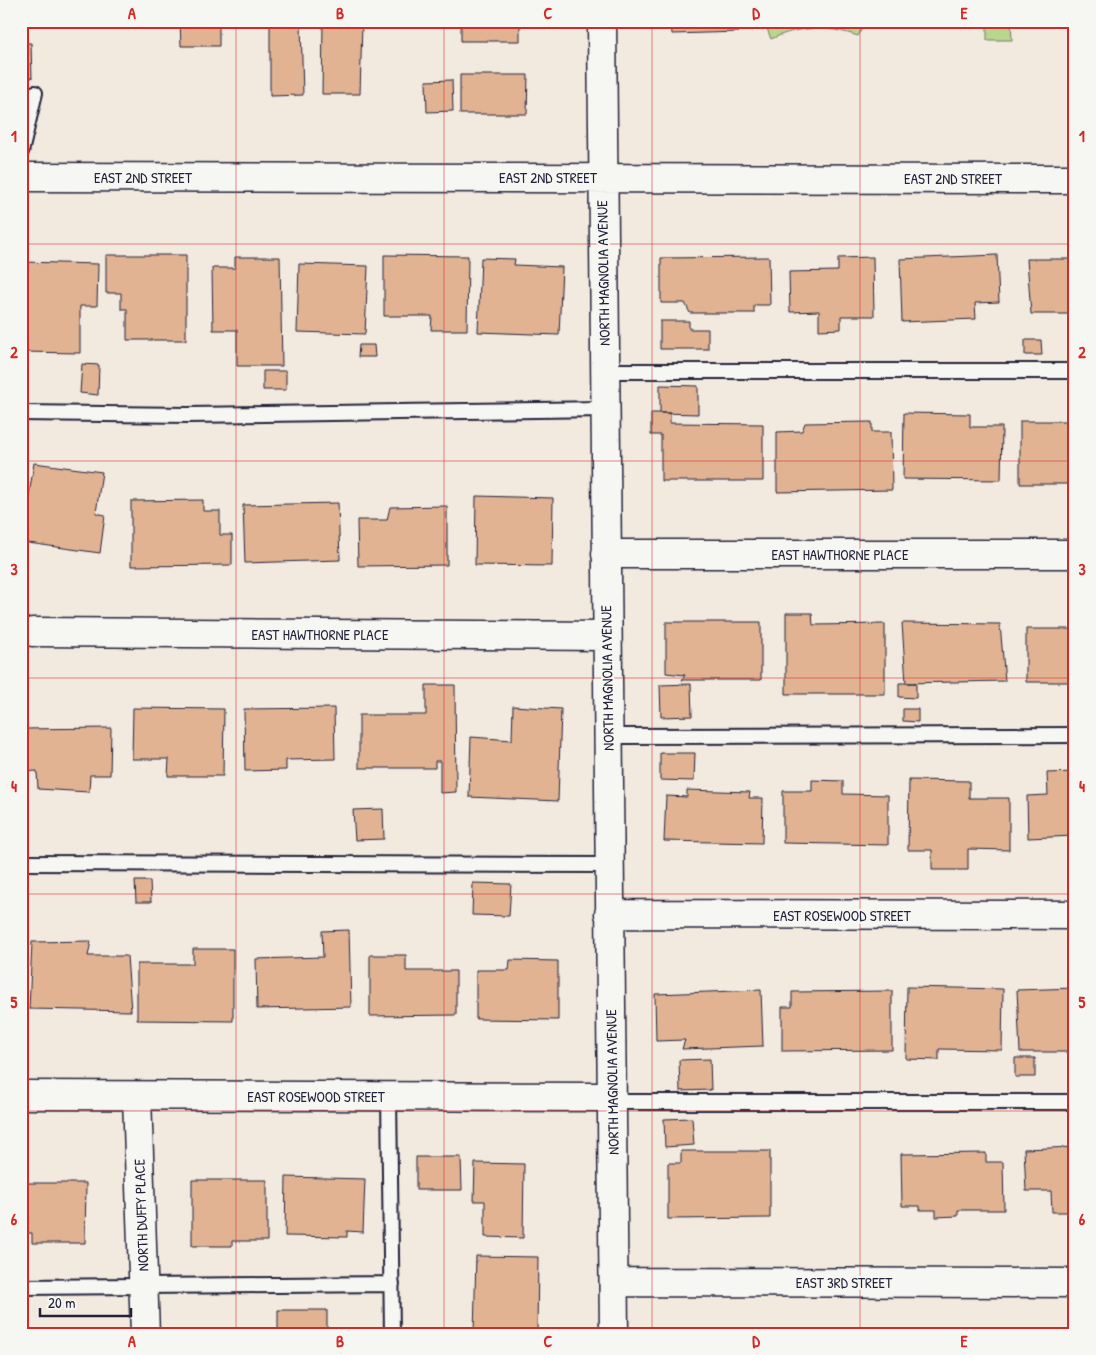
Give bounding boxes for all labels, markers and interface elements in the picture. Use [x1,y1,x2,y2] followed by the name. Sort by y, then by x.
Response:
[128,2,136,24] text: A
[336,2,344,24] text: B
[544,2,553,24] text: C
[752,2,760,24] text: D
[960,2,968,24] text: E
[11,125,17,147] text: 1
[1079,125,1085,147] text: 1
[94,167,193,188] street label: EAST 2ND STREET
[499,167,598,188] street label: EAST 2ND STREET
[904,168,1003,189] street label: EAST 2ND STREET
[591,200,615,346] street label: NORTH MAGNOLIA AVENUE
[10,341,18,363] text: 2
[1078,341,1086,363] text: 2
[771,544,909,565] street label: EAST HAWTHORNE PLACE
[10,558,18,580] text: 3
[1078,558,1086,580] text: 3
[595,605,619,751] street label: NORTH MAGNOLIA AVENUE
[251,624,389,645] street label: EAST HAWTHORNE PLACE
[11,775,17,797] text: 4
[1079,775,1085,797] text: 4
[773,905,912,926] street label: EAST ROSEWOOD STREET
[11,991,18,1013] text: 5
[1079,991,1086,1013] text: 5
[600,1009,624,1155] street label: NORTH MAGNOLIA AVENUE
[247,1086,386,1107] street label: EAST ROSEWOOD STREET
[129,1158,153,1271] street label: NORTH DUFFY PLACE
[11,1208,18,1230] text: 6
[1079,1208,1086,1230] text: 6
[796,1272,893,1293] street label: EAST 3RD STREET
[40,1285,131,1317] scale bar
[48,1292,75,1313] text: 20 m
[128,1330,136,1352] text: A
[336,1330,344,1352] text: B
[544,1330,553,1352] text: C
[752,1330,760,1352] text: D
[960,1330,968,1352] text: E

